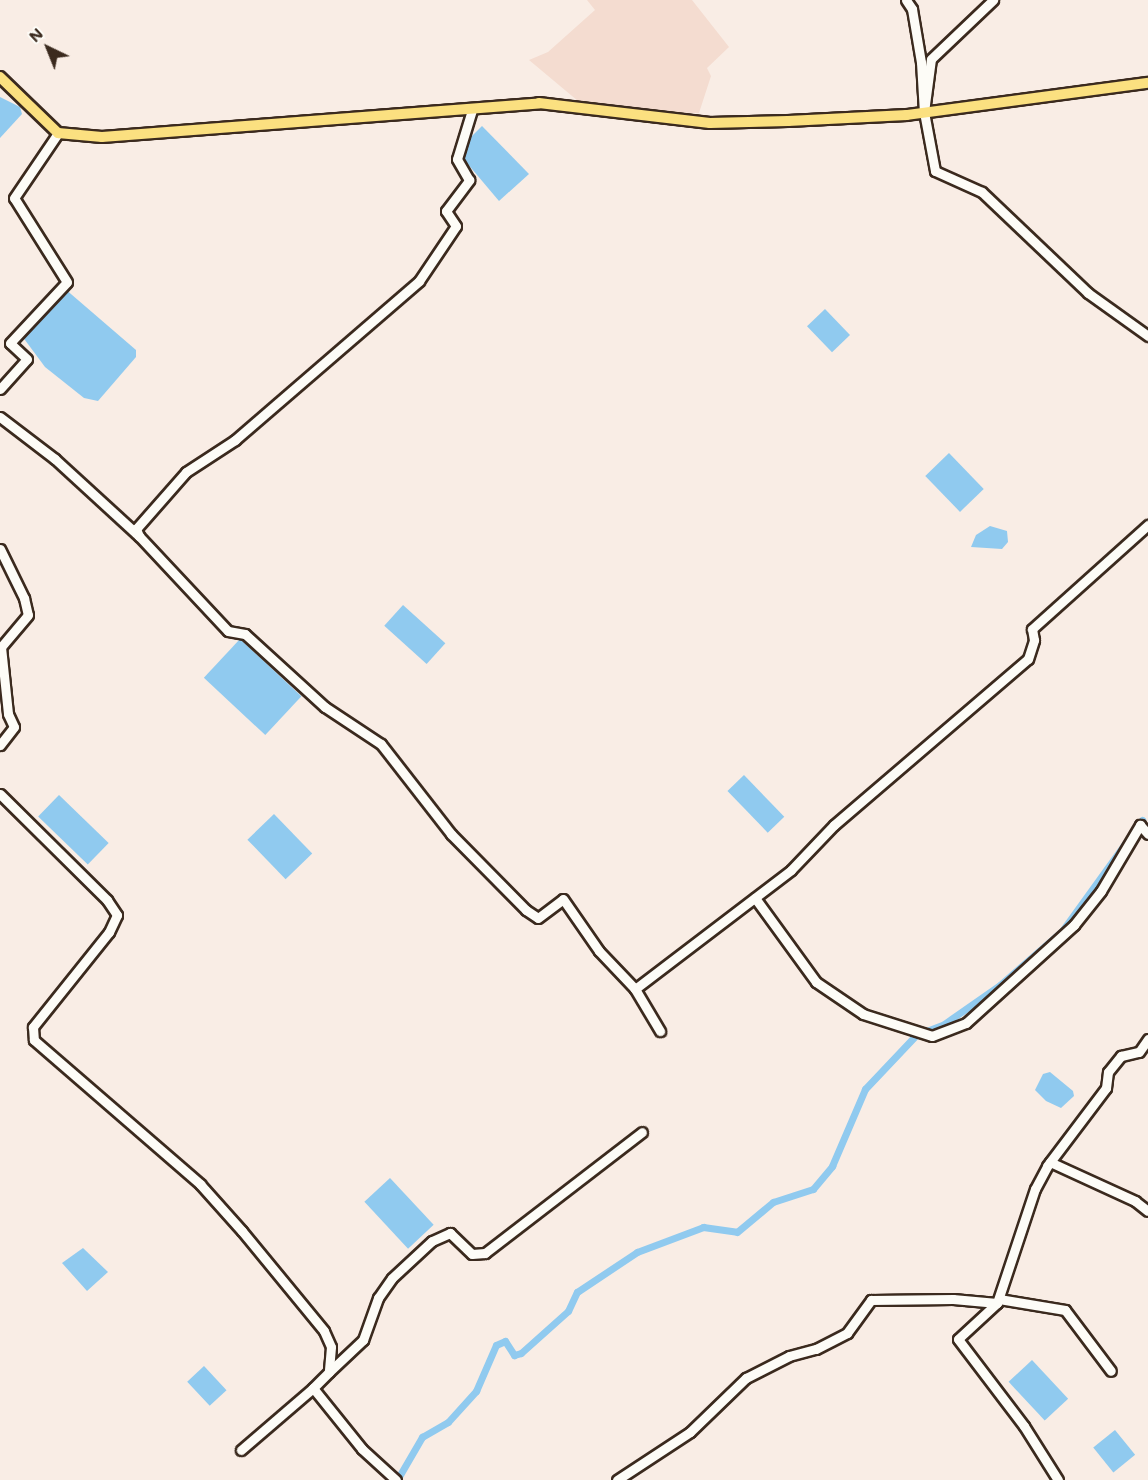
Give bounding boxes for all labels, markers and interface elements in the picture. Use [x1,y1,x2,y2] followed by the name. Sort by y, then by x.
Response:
[18,18,78,78] north arrow
[24,23,47,46] text: N

